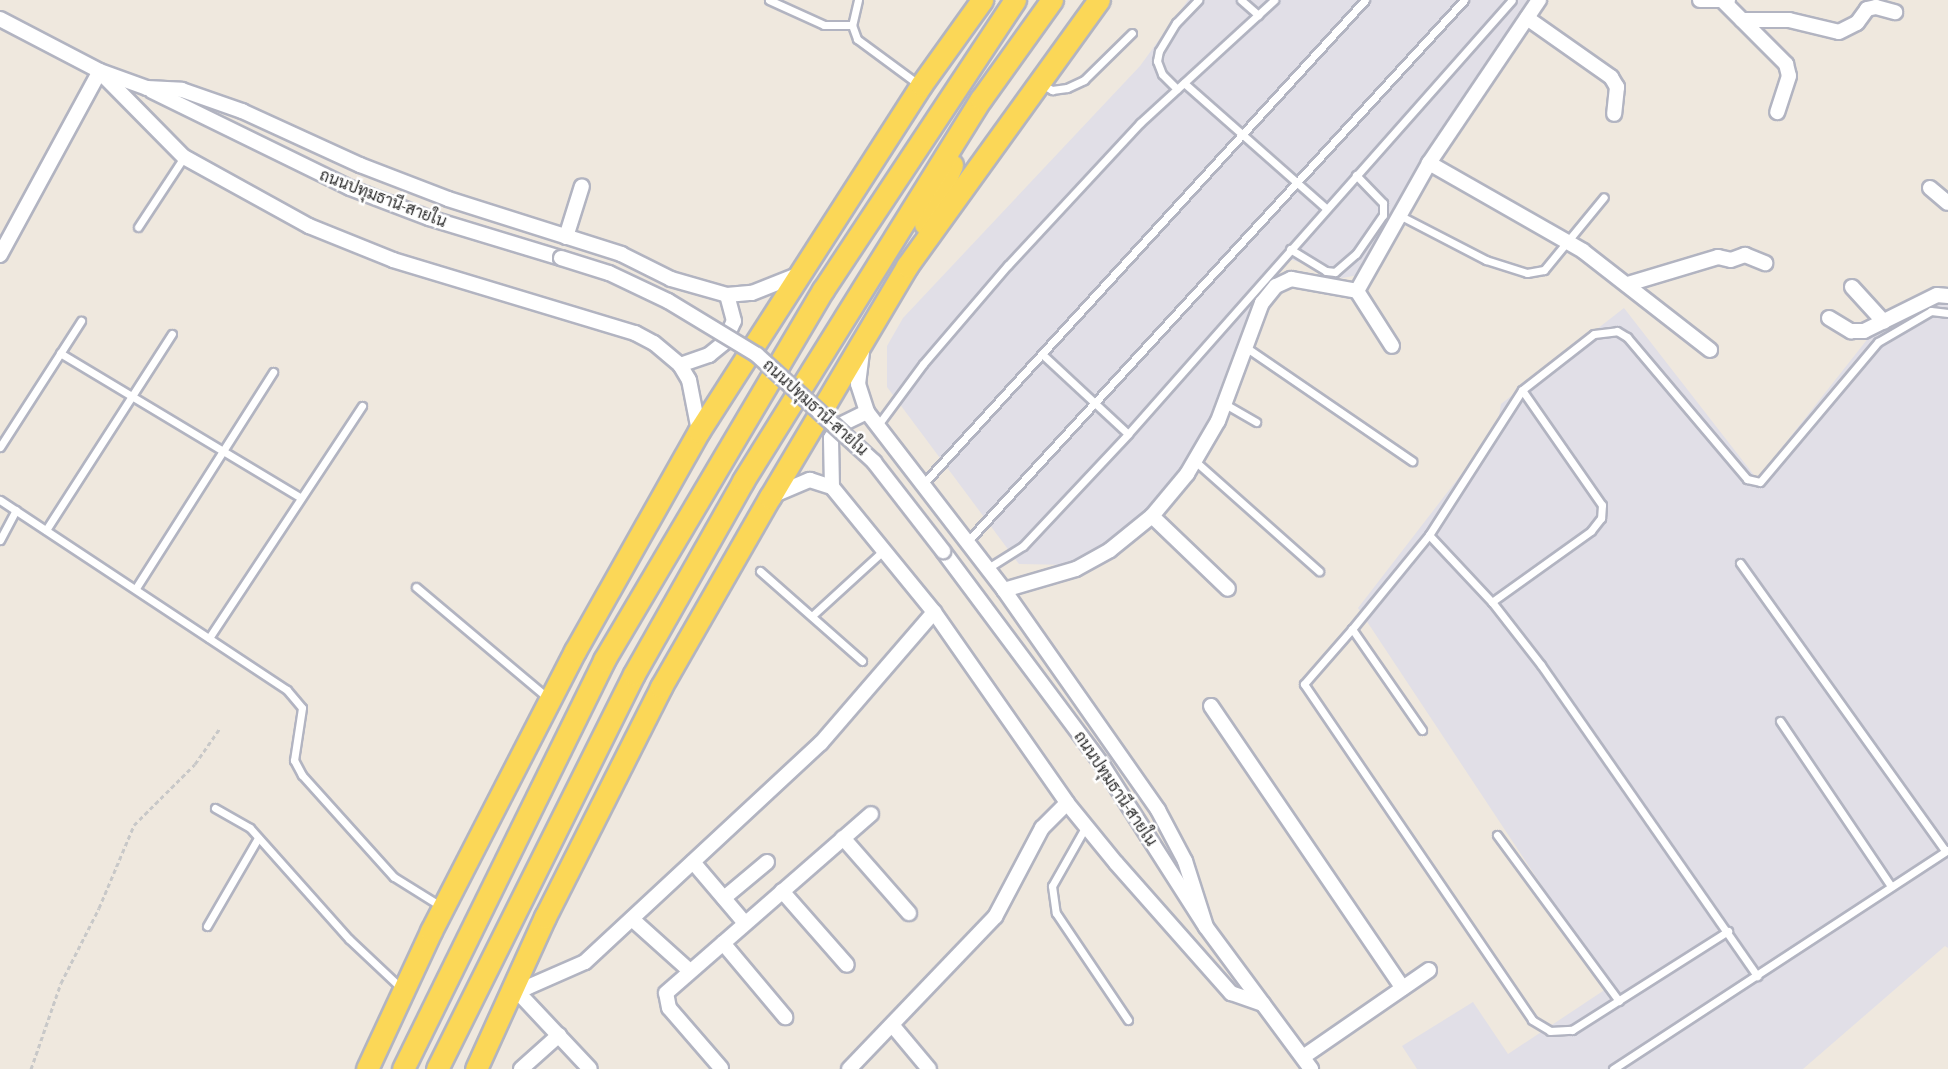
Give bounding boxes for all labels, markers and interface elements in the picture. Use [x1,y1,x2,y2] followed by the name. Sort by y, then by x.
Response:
[317,166,449,232] street label: ถนนปทุมธานี-สายใน
[759,356,871,460] street label: ถนนปทุมธานี-สายใน
[1069,728,1161,850] street label: ถนนปทุมธานี-สายใน

